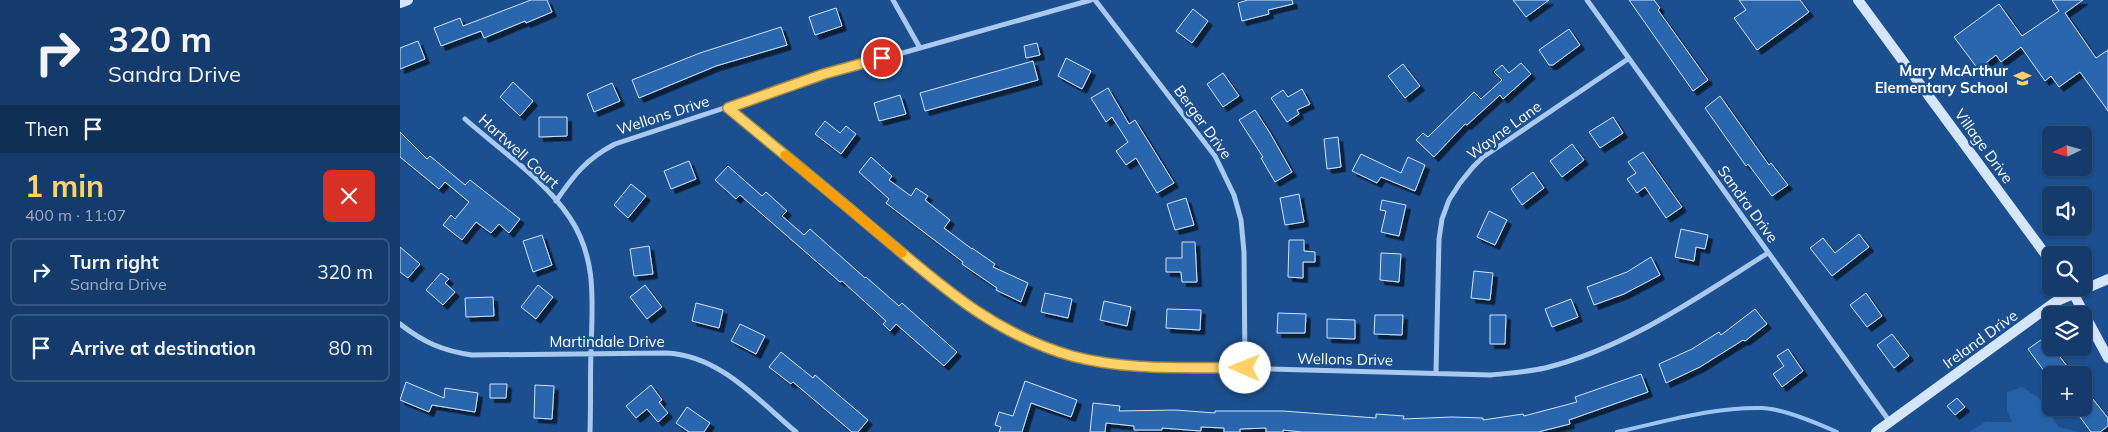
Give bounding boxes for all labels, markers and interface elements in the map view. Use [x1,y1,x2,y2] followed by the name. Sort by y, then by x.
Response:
[108,17,212,61] text: 320 m
[25,20,90,85] icon: right
[861,37,903,79] pin
[868,44,896,72] icon: arrive
[108,60,241,88] text: Sandra Drive
[1875,61,2008,97] place label: Mary McArthur Elementary School
[2012,69,2032,89] school or university icon: Mary McArthur Elementary School
[1170,81,1236,163] street label: Berger Drive
[614,91,712,139] street label: Wellons Drive
[1463,97,1545,163] street label: Wayne Lane
[1951,105,2017,187] street label: Village Drive
[475,110,563,192] street label: Hartwell Court
[79,115,107,143] icon: arrive
[25,117,69,141] text: Then
[2042,126,2092,176] north arrow
[2042,126,2092,416] map controls
[1714,162,1782,246] street label: Sandra Drive
[25,167,104,205] text: 1 min
[323,170,375,222] button: close
[2042,186,2092,236] button: sound
[25,205,126,225] text: 400 m · 11:07
[2042,246,2092,296] button: search
[70,250,159,274] text: Turn right
[27,258,55,286] icon: right
[317,260,373,284] text: 320 m
[70,274,167,294] text: Sandra Drive
[1939,305,2021,373] street label: Ireland Drive
[2042,306,2092,356] button: layers
[549,332,665,351] street label: Martindale Drive
[27,334,55,362] icon: arrive
[70,336,256,360] text: Arrive at destination
[329,336,373,360] text: 80 m
[1218,341,1270,393] position arrow
[1297,349,1393,369] street label: Wellons Drive
[2042,366,2092,416] button: +

